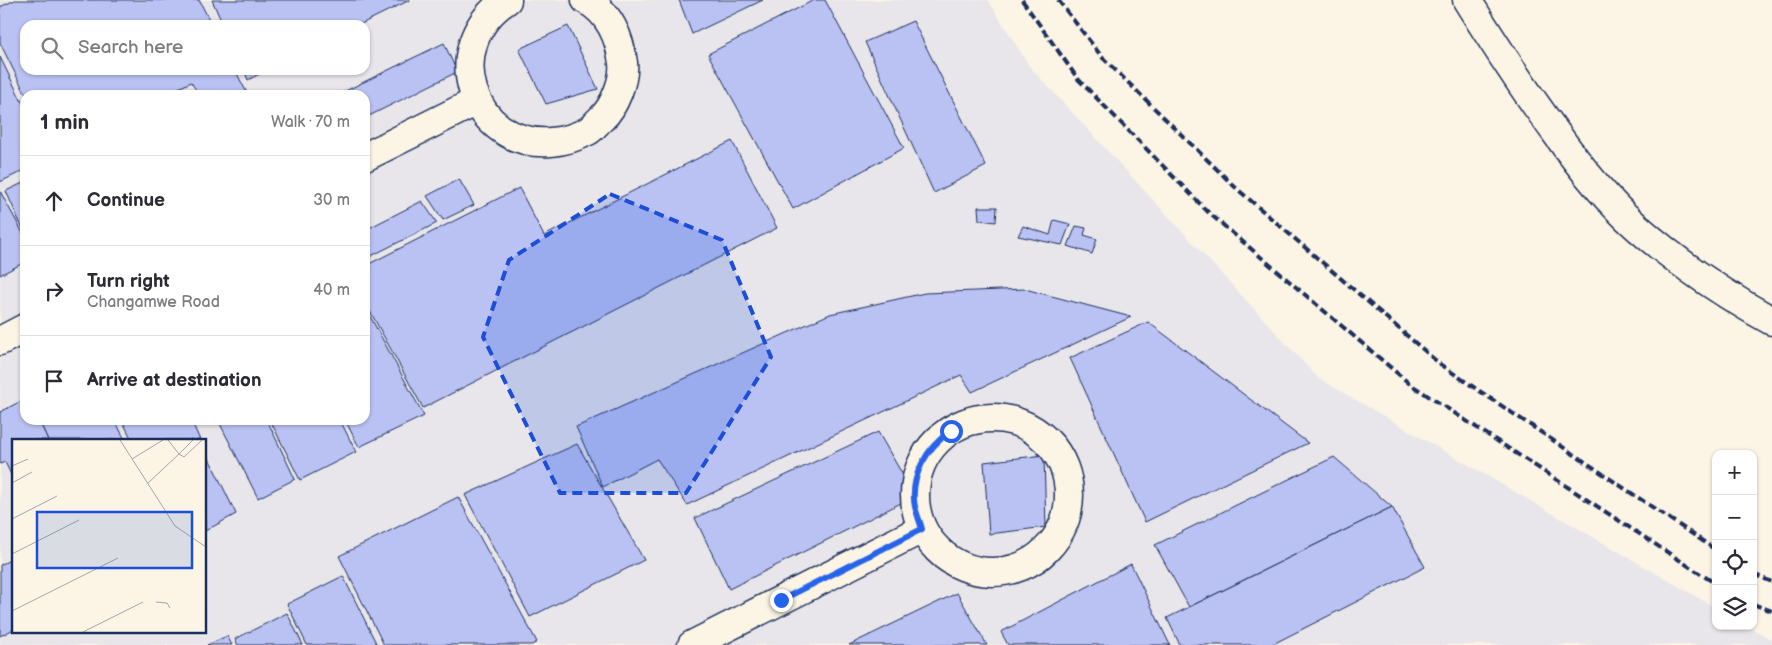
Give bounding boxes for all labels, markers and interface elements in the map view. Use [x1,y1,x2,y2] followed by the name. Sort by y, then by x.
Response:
[20,20,370,75] search box
[38,34,66,62] icon: search
[78,36,183,59] text: Search here
[40,110,89,135] text: 1 min
[271,113,350,132] text: Walk · 70 m
[40,187,68,215] icon: ahead
[87,189,165,212] text: Continue
[313,191,350,210] text: 30 m
[87,270,170,293] text: Turn right
[40,277,68,305] icon: right
[313,281,350,300] text: 40 m
[87,293,220,312] text: Changamwe Road
[40,367,68,395] icon: arrive
[87,369,262,392] text: Arrive at destination
[940,420,963,443] route start
[12,439,206,632] inset map
[1712,450,1757,630] map controls
[1712,450,1757,495] button: +
[1712,495,1757,540] button: −
[1712,540,1757,585] button: locate
[1712,585,1757,630] button: layers
[770,589,793,612] route end

